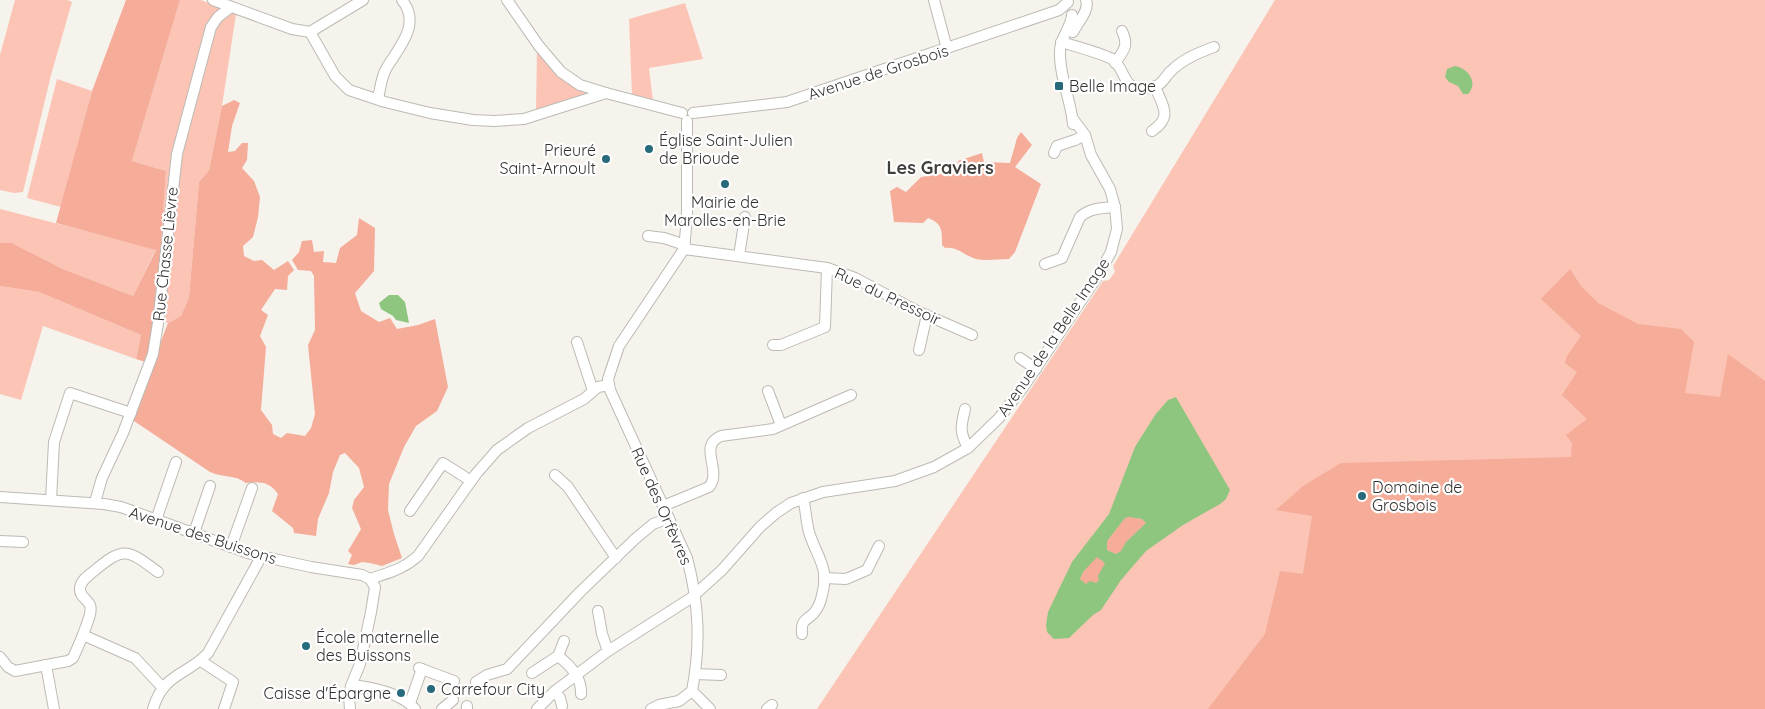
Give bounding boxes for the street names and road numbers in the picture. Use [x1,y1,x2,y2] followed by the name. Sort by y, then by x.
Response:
[805,40,951,104] street label: Avenue de Grosbois
[148,186,182,322] street label: Rue Chasse Lièvre
[992,254,1114,420] street label: Avenue de la Belle Image
[832,263,944,329] street label: Rue du Pressoir
[627,444,697,568] street label: Rue des Orfèvres
[127,502,279,568] street label: Avenue des Buissons

